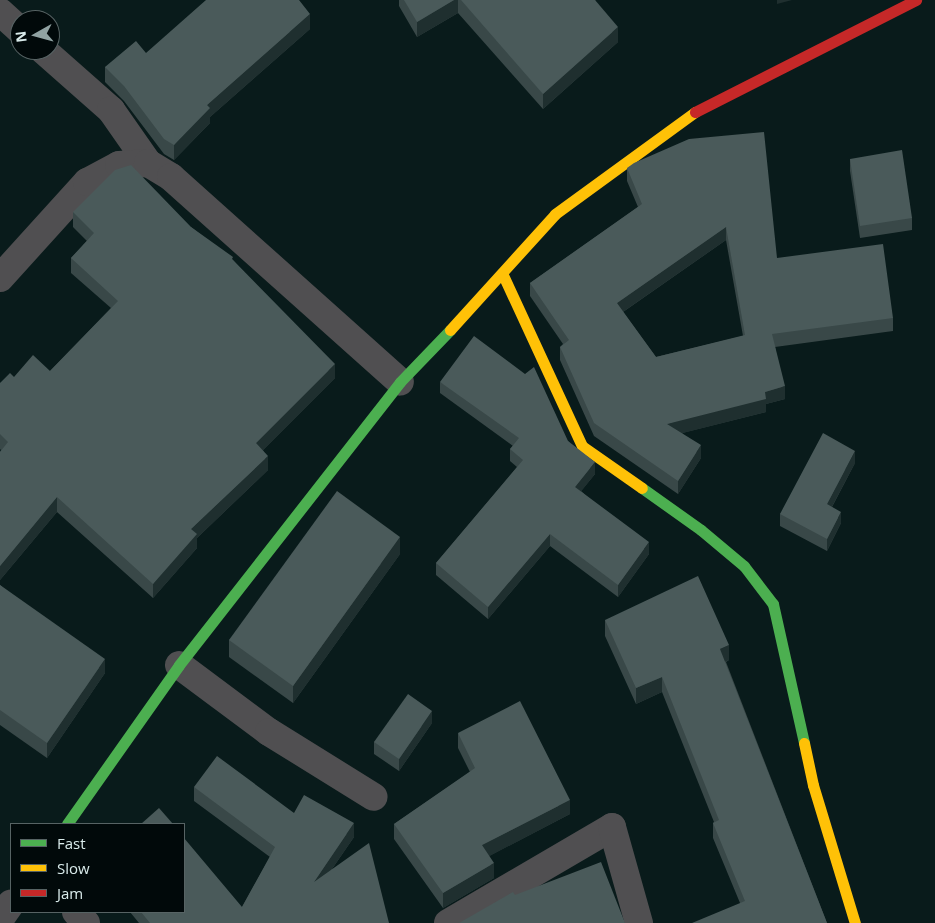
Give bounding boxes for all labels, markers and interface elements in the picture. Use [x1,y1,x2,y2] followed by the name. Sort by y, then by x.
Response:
[10,10,60,60] north arrow
[10,30,31,44] text: N
[10,823,185,913] legend
[57,833,86,853] text: Fast
[57,858,90,878] text: Slow
[57,883,83,903] text: Jam

